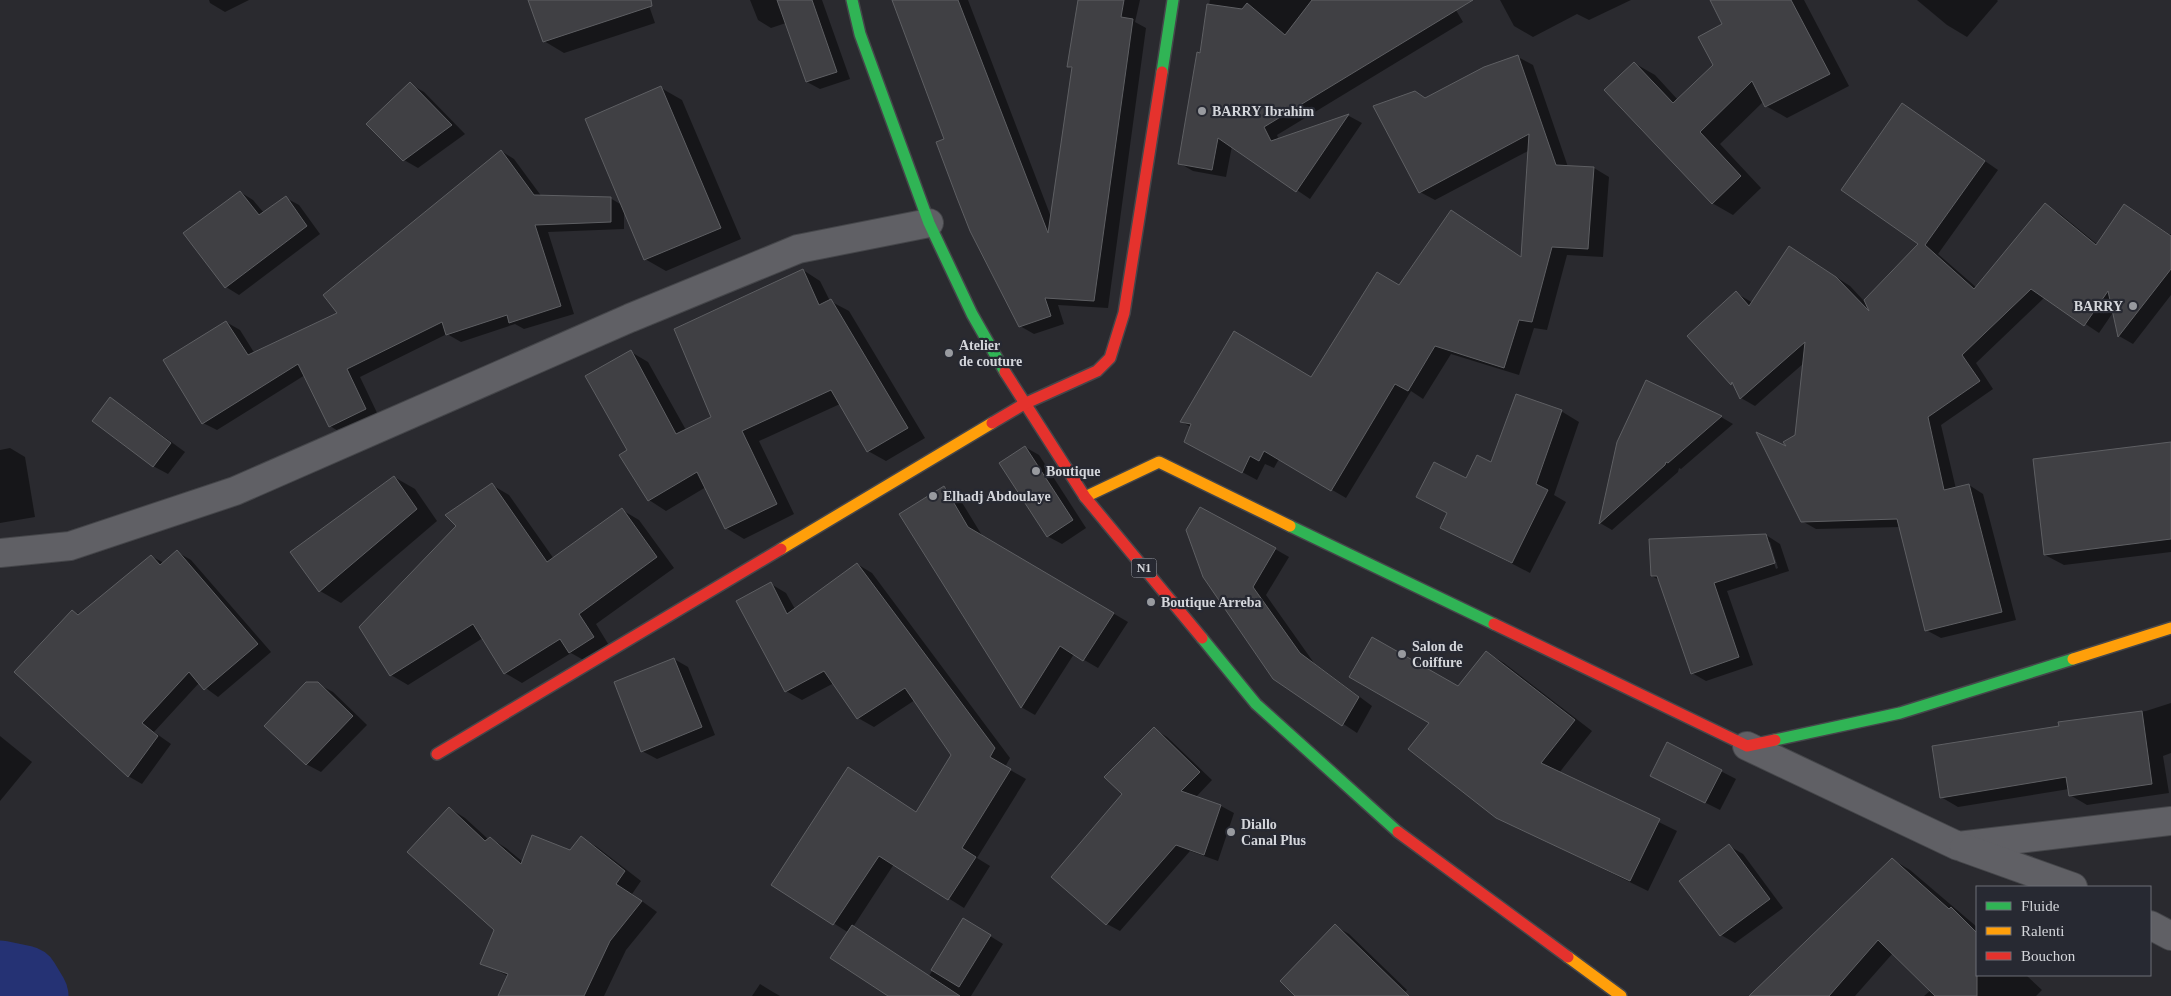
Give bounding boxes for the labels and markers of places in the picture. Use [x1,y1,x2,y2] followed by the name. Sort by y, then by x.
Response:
[1212,104,1314,119] place label: BARRY Ibrahim
[1196,105,1208,117] marker: BARRY Ibrahim
[2074,299,2123,314] place label: BARRY
[2127,300,2139,312] marker: BARRY
[959,338,1022,369] place label: Atelier de couture
[943,347,955,359] marker: Atelier de couture
[1046,464,1100,479] place label: Boutique
[1030,465,1042,477] marker: Boutique
[943,489,1051,504] place label: Elhadj Abdoulaye
[927,490,939,502] marker: Elhadj Abdoulaye
[1161,595,1261,610] place label: Boutique Arreba
[1145,596,1157,608] marker: Boutique Arreba
[1412,639,1463,670] place label: Salon de Coiffure
[1396,648,1408,660] marker: Salon de Coiffure
[1241,817,1307,848] place label: Diallo Canal Plus
[1225,826,1237,838] marker: Diallo Canal Plus

